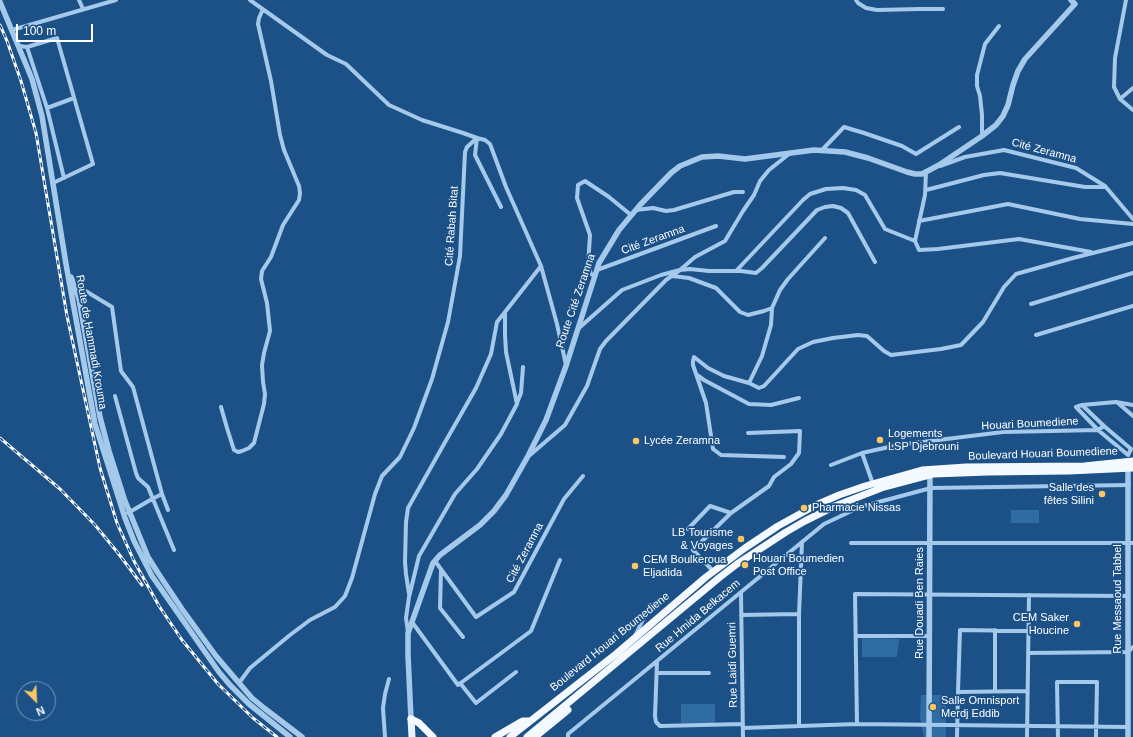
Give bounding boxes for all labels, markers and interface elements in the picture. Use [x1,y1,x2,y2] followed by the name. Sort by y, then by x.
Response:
[18,16,95,42] scale bar
[23,24,56,38] text: 100 m
[1010,136,1078,166] street label: Cité Zeramna
[443,186,461,266] street label: Cité Rabah Bitat
[619,222,687,258] street label: Cité Zeramna
[554,252,598,350] street label: Route Cité Zeramna
[73,274,109,410] street label: Route de Hammadi Krouma
[981,415,1079,433] street label: Houari Boumediene
[888,427,959,453] place label: Logements LSP Djebrouni
[644,434,720,448] place label: Lycée Zeramna
[875,435,885,445] marker: Logements LSP Djebrouni
[631,436,641,446] marker: Lycée Zeramna
[968,445,1118,463] street label: Boulevard Houari Boumediene
[1044,481,1094,507] place label: Salle des fêtes Silini
[1097,489,1107,499] marker: Salle des fêtes Silini
[812,501,901,515] place label: Pharmacie Nissas
[799,503,809,513] marker: Pharmacie Nissas
[504,520,546,586] street label: Cité Zeramna
[672,526,733,552] place label: LB Tourisme & Voyages
[736,534,746,544] marker: LB Tourisme & Voyages
[1111,544,1125,654] street label: Rue Messaoud Tabbel
[913,547,927,659] street label: Rue Douadi Ben Raies
[753,552,844,578] place label: Houari Boumedien Post Office
[643,553,726,579] place label: CEM Boulkeroua Eljadida
[740,560,750,570] marker: Houari Boumedien Post Office
[630,561,640,571] marker: CEM Boulkeroua Eljadida
[653,577,743,655] street label: Rue Hmida Belkacem
[548,590,672,694] street label: Boulevard Houari Boumediene
[1013,611,1069,637] place label: CEM Saker Houcine
[1072,619,1082,629] marker: CEM Saker Houcine
[726,622,740,708] street label: Rue Laidi Guemri
[16,681,56,721] north arrow
[941,694,1019,720] place label: Salle Omnisport Merdj Eddib
[928,702,938,712] marker: Salle Omnisport Merdj Eddib
[34,704,47,718] text: N

